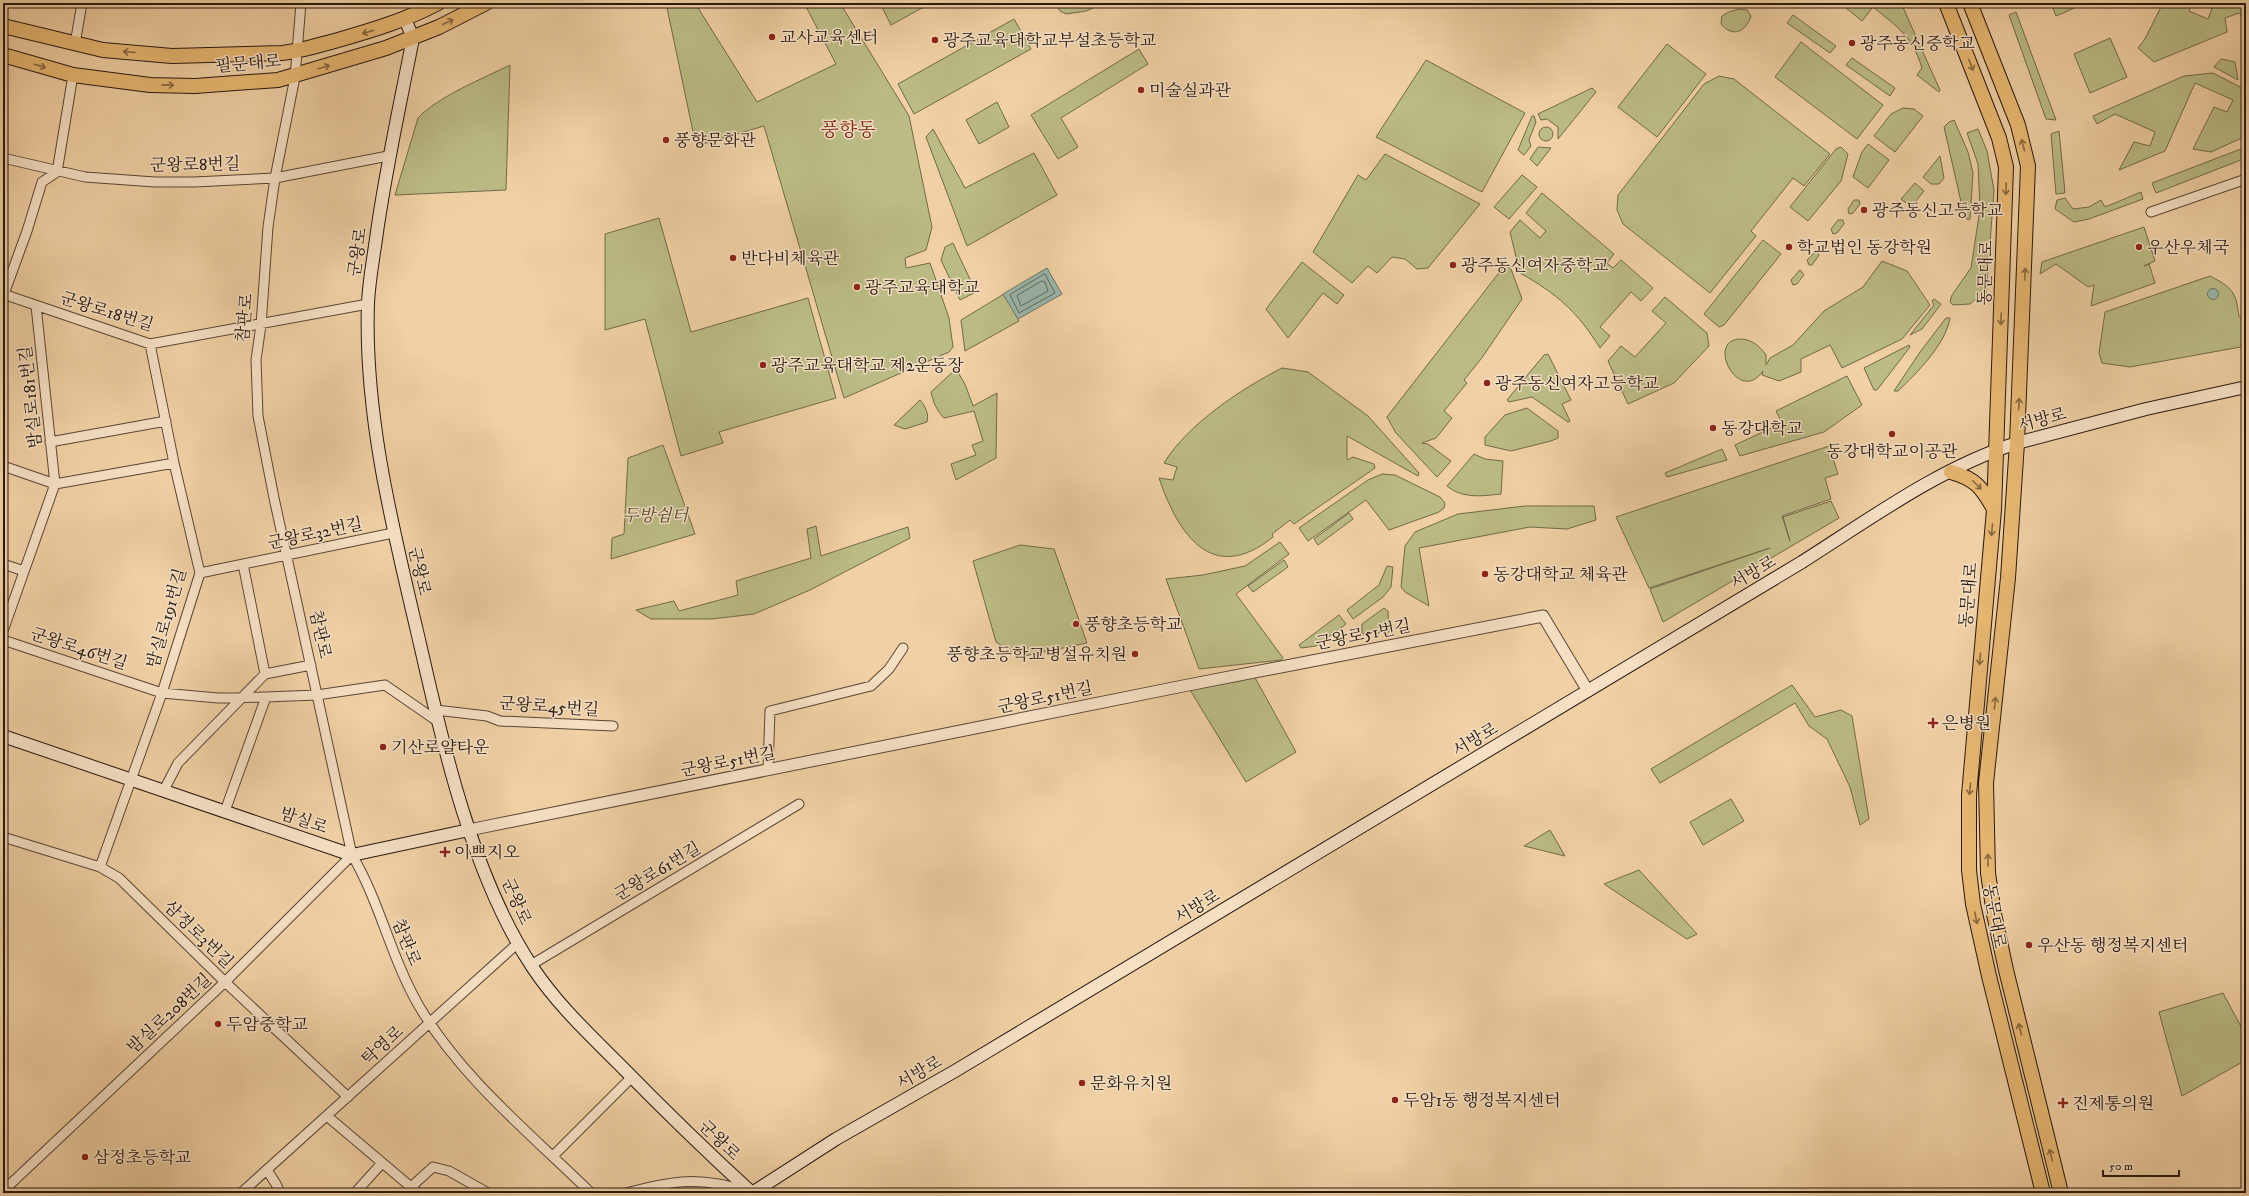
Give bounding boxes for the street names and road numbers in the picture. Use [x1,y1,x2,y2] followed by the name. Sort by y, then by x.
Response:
[214,50,282,78] street label: 필문대로
[150,153,241,177] street label: 군왕로8번길
[344,226,372,278] street label: 군왕로
[1974,239,1998,306] street label: 동문대로
[57,287,156,337] street label: 군왕로18번길
[232,292,258,344] street label: 참판로
[15,344,47,449] street label: 밤실로181번길
[2016,403,2069,437] street label: 서방로
[266,513,365,555] street label: 군왕로32번길
[403,545,435,598] street label: 군왕로
[1727,550,1781,595] street label: 서방로
[1955,561,1983,629] street label: 동문대로
[142,566,192,671] street label: 밤실로191번길
[304,608,336,661] street label: 참판로
[1314,615,1413,655] street label: 군왕로51번길
[27,623,130,675] street label: 군왕로46번길
[996,677,1095,719] street label: 군왕로51번길
[498,693,600,721] street label: 군왕로45번길
[1449,717,1503,762] street label: 서방로
[679,742,778,782] street label: 군왕로51번길
[277,803,331,840] street label: 밤실로
[610,837,705,906] street label: 군왕로61번길
[496,874,536,929] street label: 군왕로
[1977,882,2011,951] street label: 동문대로
[1171,884,1225,929] street label: 서방로
[159,896,238,973] street label: 삼정로3번길
[387,915,426,970] street label: 참판로
[123,969,217,1059] street label: 밤실로208번길
[357,1021,409,1070] street label: 탁영로
[893,1051,947,1095] street label: 서방로
[694,1116,745,1166] street label: 군왕로

